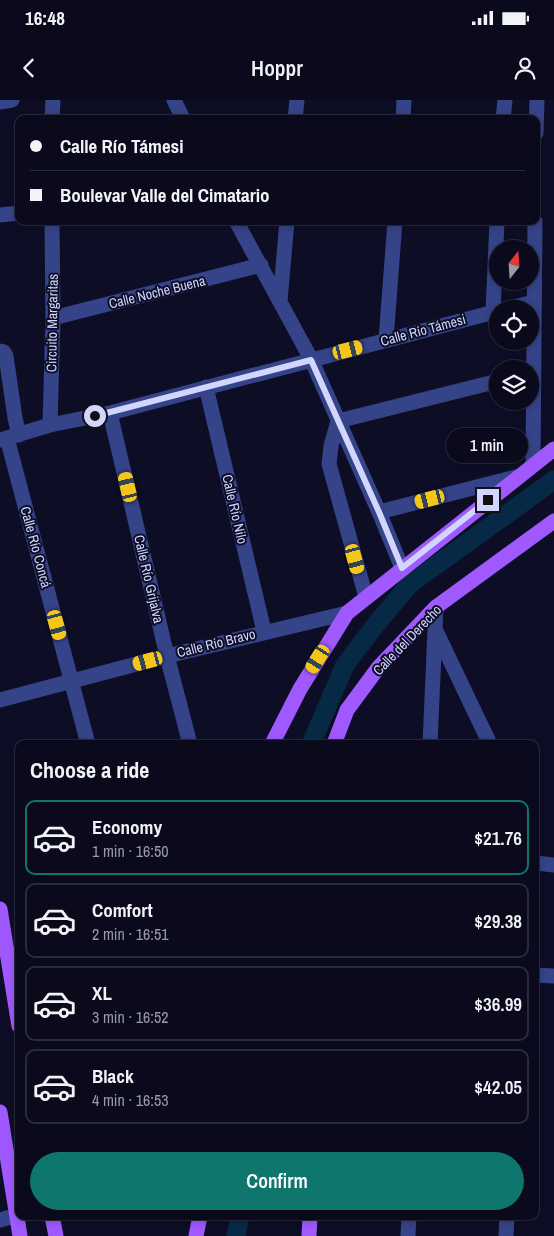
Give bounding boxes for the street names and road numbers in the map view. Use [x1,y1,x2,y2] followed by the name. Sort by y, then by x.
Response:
[107,271,208,313] street label: Calle Noche Buena
[42,273,62,372] street label: Circuito Margaritas
[378,310,468,350] street label: Calle Río Támesi
[218,472,252,546] street label: Calle Río Nilo
[16,504,56,590] street label: Calle Río Concá
[130,533,168,625] street label: Calle Río Grijalva
[369,601,445,679] street label: Calle del Derecho
[175,625,257,661] street label: Calle Río Bravo

